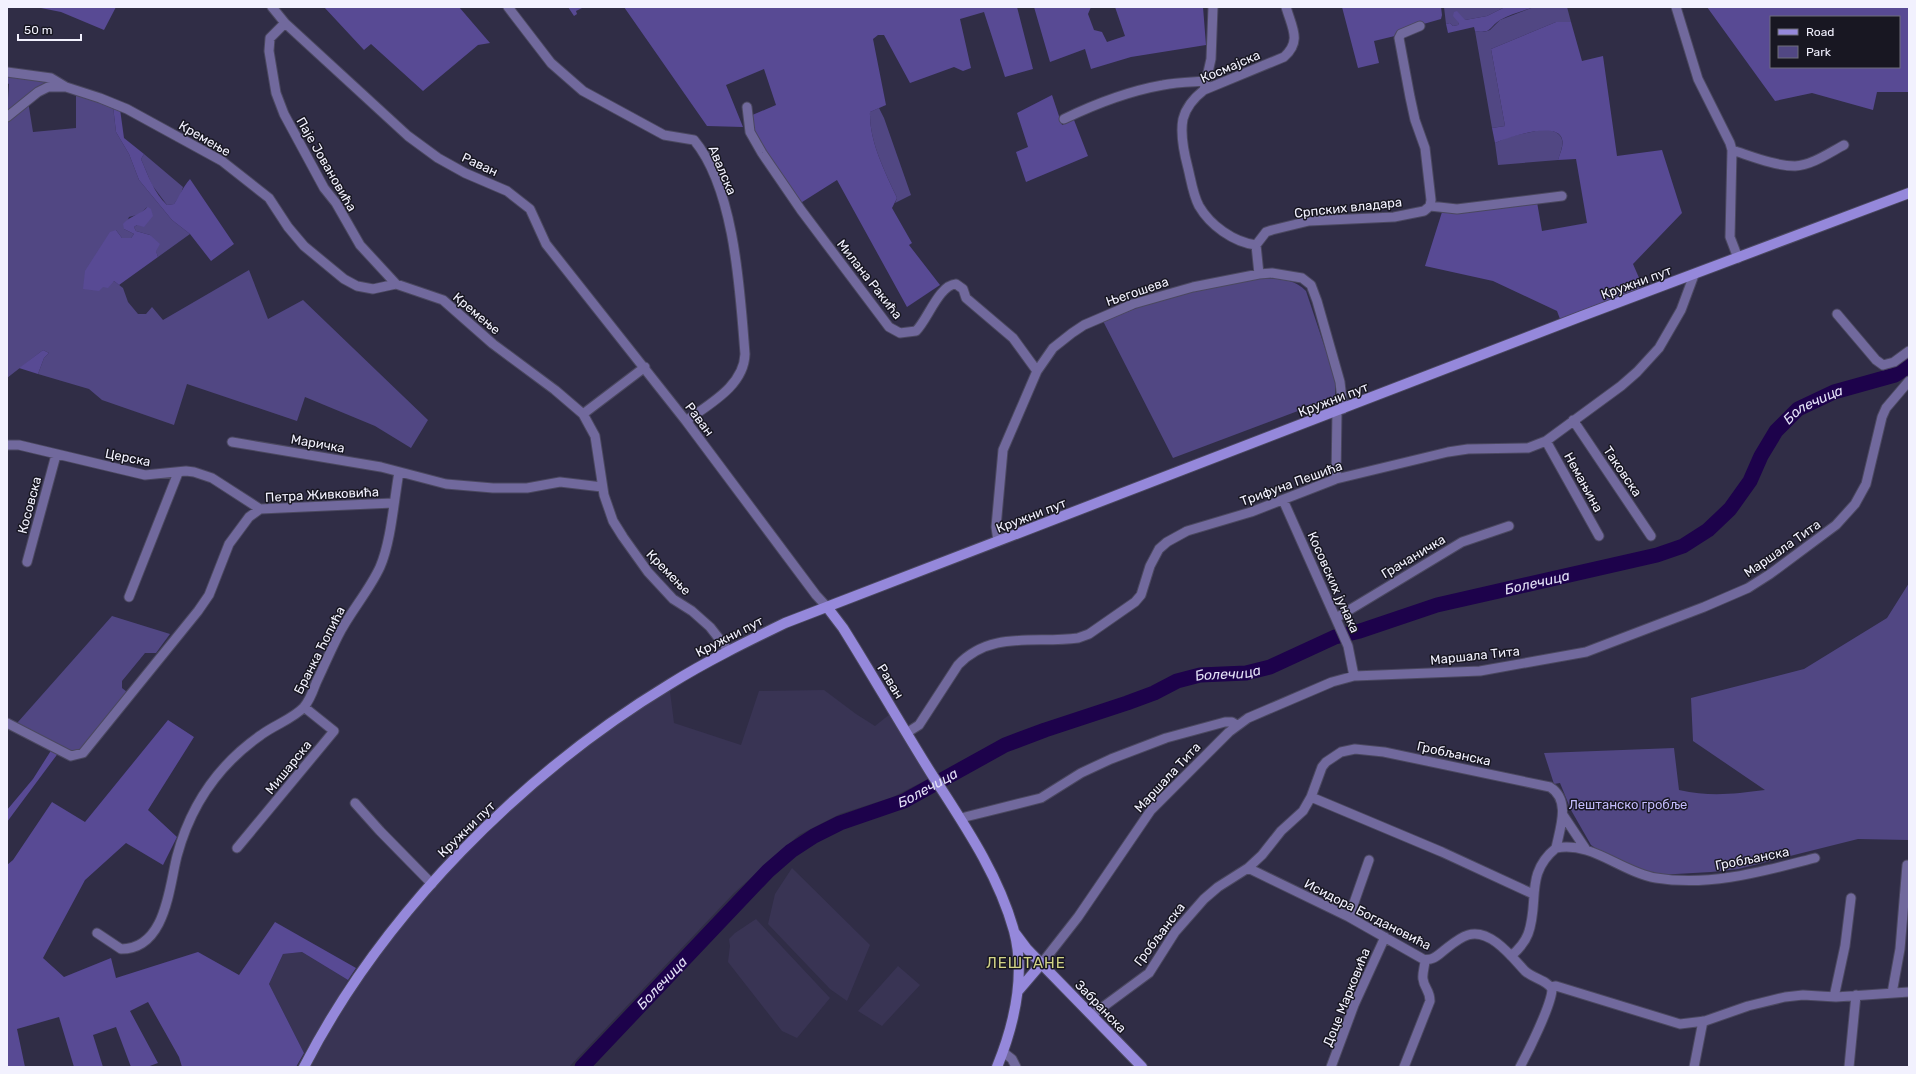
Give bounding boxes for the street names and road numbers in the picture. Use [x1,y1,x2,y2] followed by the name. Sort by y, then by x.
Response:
[1198,47,1262,86] street label: Космајска
[294,115,360,214] street label: Паје Јовановића
[176,118,233,159] street label: Кремење
[705,143,740,197] street label: Авалска
[459,150,500,179] street label: Раван
[1293,194,1403,221] street label: Српских владара
[834,237,905,322] street label: Милана Ракића
[1599,263,1674,302] street label: Кружни пут
[1104,274,1170,309] street label: Његошева
[450,289,503,337] street label: Кремење
[1296,379,1371,420] street label: Кружни пут
[682,400,717,439] street label: Раван
[290,431,346,456] street label: Маричка
[1600,443,1645,499] street label: Таковска
[104,446,152,469] street label: Церска
[1561,450,1606,515] street label: Немањина
[1238,458,1344,509] street label: Трифуна Пешића
[15,475,44,535] street label: Косовска
[265,484,379,505] street label: Петра Живковића
[994,495,1069,536] street label: Кружни пут
[1741,516,1823,580] street label: Маршала Тита
[1304,529,1363,635] street label: Косовских јунака
[1379,531,1448,581] street label: Грачаничка
[643,547,694,598] street label: Кремење
[291,604,348,697] street label: Бранка Ћопића
[693,613,766,660] street label: Кружни пут
[1430,643,1521,668] street label: Маршала Тита
[874,661,907,701] street label: Раван
[262,737,315,797] street label: Мишарска
[1416,738,1492,769] street label: Гробљанска
[1131,739,1203,815] street label: Маршала Тита
[435,798,498,860] street label: Кружни пут
[1714,844,1790,873] street label: Гробљанска
[1302,876,1434,953] street label: Исидора Богдановића
[1131,900,1188,969] street label: Гробљанска
[1320,946,1373,1049] street label: Доце Марковића
[1072,977,1129,1036] street label: Забранска

